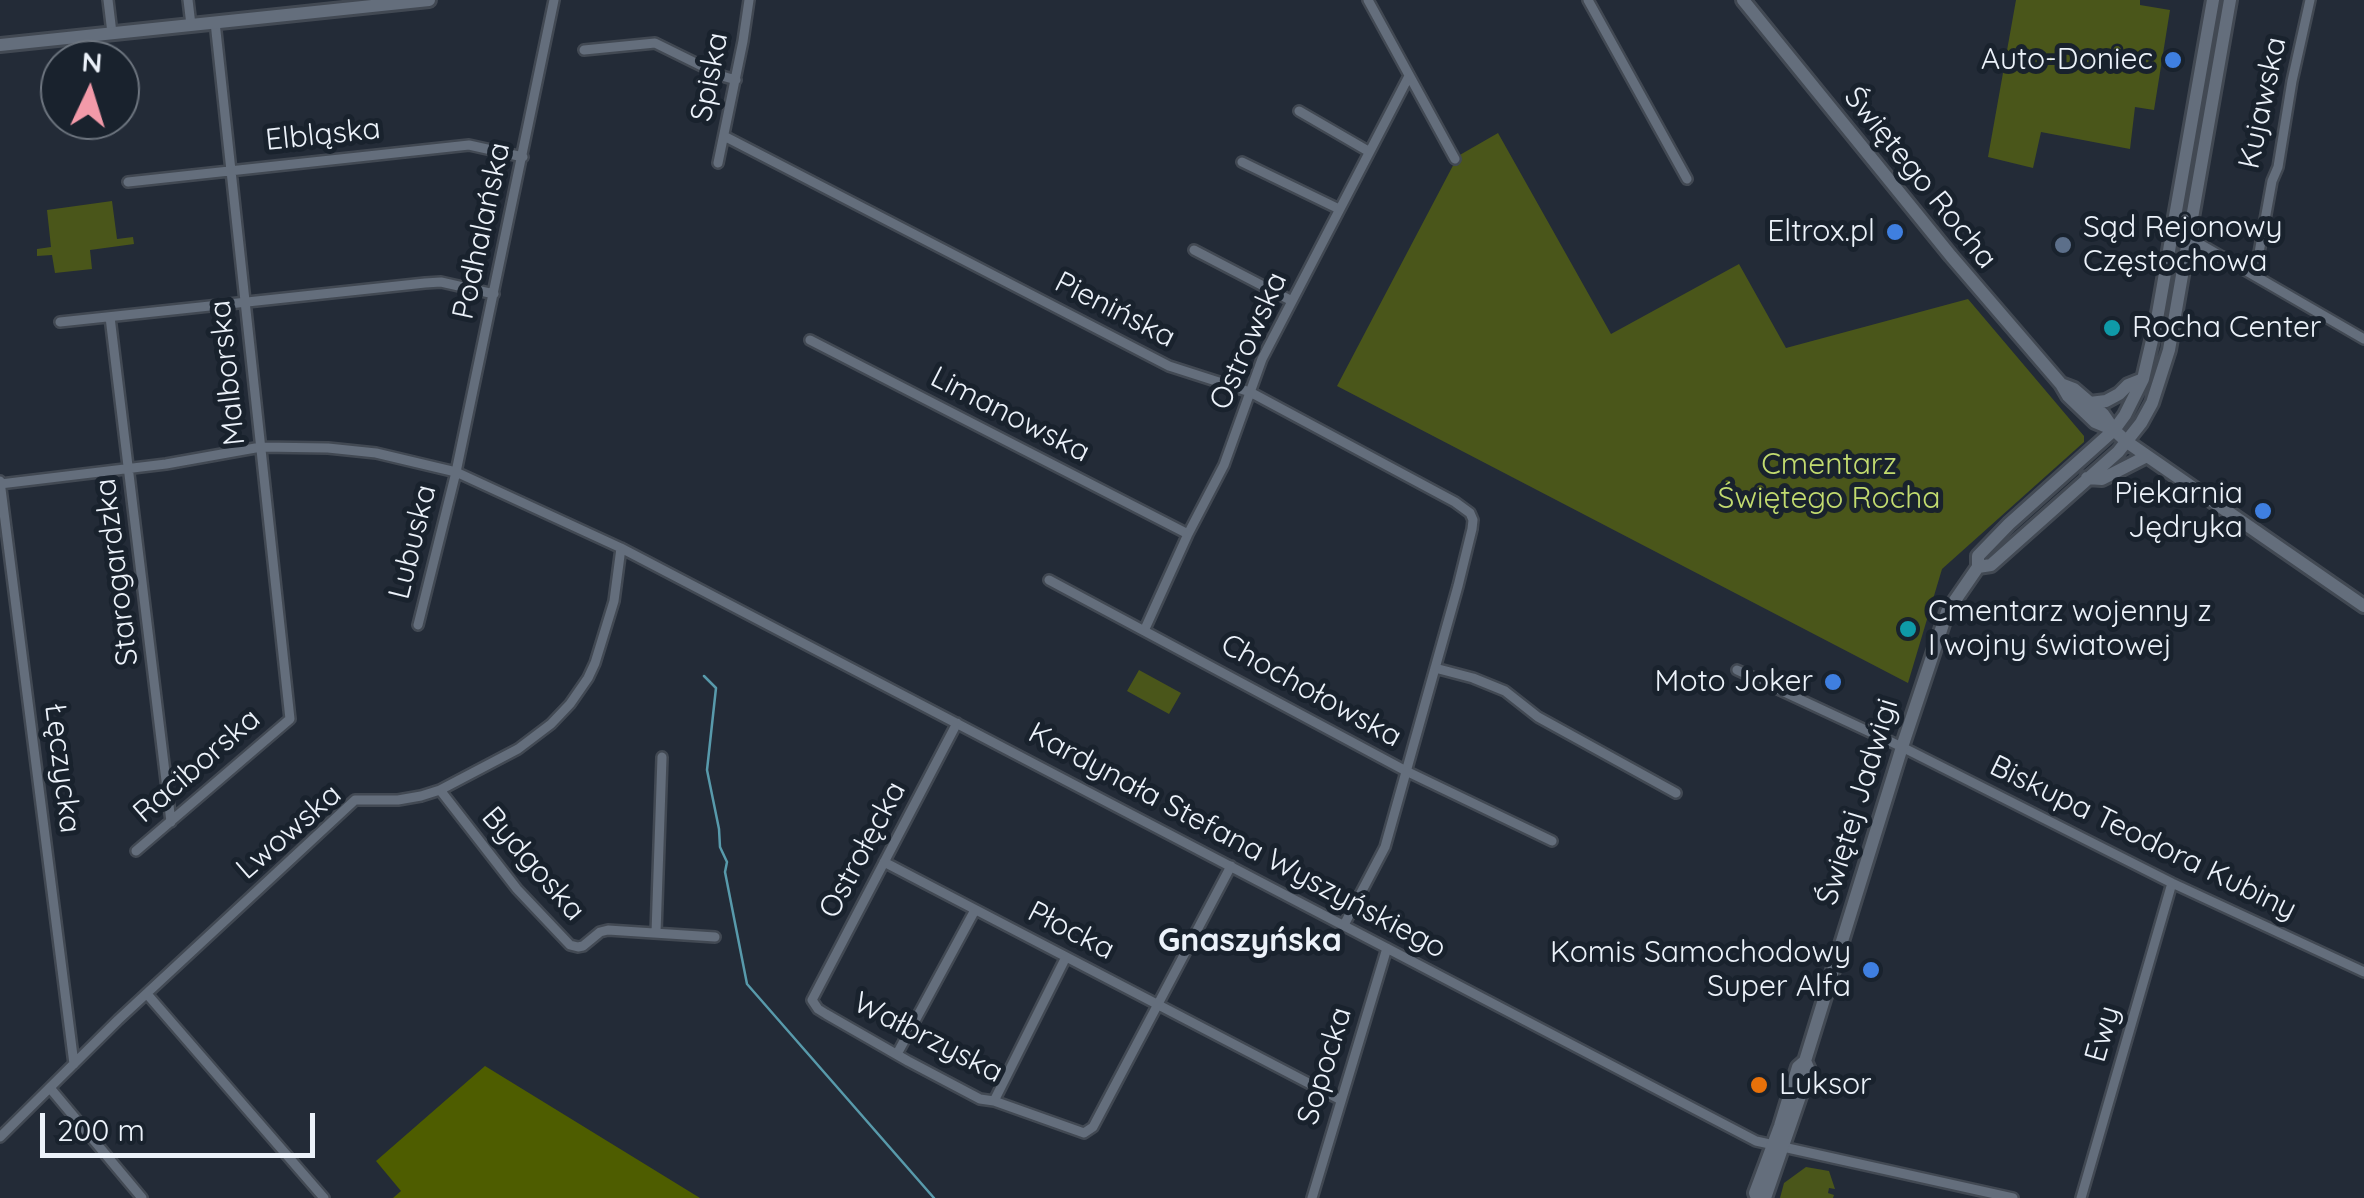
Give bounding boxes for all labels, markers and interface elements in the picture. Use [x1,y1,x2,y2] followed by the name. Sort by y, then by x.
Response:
[684,30,736,124] street label: Spiska
[2231,34,2295,172] street label: Kujawska
[40,40,140,140] north arrow
[1981,42,2153,78] place label: Auto-Doniec
[80,43,103,80] text: N
[2162,49,2184,71] marker: Auto-Doniec
[1836,80,2004,276] street label: Świętego Rocha
[264,111,382,159] street label: Elbląska
[446,139,518,323] street label: Podhalańska
[2083,210,2283,280] place label: Sąd Rejonowy Częstochowa
[1767,214,1875,250] place label: Eltrox.pl
[1884,221,1906,243] marker: Eltrox.pl
[2052,234,2074,256] marker: Sąd Rejonowy Częstochowa
[1049,264,1181,356] street label: Pienińska
[1203,267,1295,415] street label: Ostrowska
[202,299,254,447] street label: Malborska
[2132,310,2321,346] place label: Rocha Center
[2101,317,2123,339] marker: Rocha Center
[924,359,1096,471] street label: Limanowska
[1718,447,1940,518] park label: Cmentarz Świętego Rocha
[88,476,146,668] street label: Starogardzka
[2114,476,2243,546] place label: Piekarnia Jędryka
[381,481,445,603] street label: Lubuska
[2252,500,2274,522] marker: Piekarnia Jędryka
[1928,594,2212,664] place label: Cmentarz wojenny z I wojny światowej
[1897,618,1919,640] marker: Cmentarz wojenny z I wojny światowej
[1214,627,1408,755] street label: Chochołowska
[1655,664,1813,700] place label: Moto Joker
[1822,671,1844,693] marker: Moto Joker
[1810,695,1906,909] street label: Świętej Jadwigi
[36,701,88,835] street label: Łęczycka
[126,701,268,831] street label: Raciborska
[1022,715,1452,967] street label: Kardynała Stefana Wyszyńskiego
[1984,748,2302,928] street label: Biskupa Teodora Kubiny
[812,775,914,925] street label: Ostrołęcka
[229,777,349,887] street label: Lwowska
[474,800,592,928] street label: Bydgoska
[1022,894,1120,968] street label: Płocka
[1158,922,1342,960] district label: Gnaszyńska
[1550,935,1851,1006] place label: Komis Samochodowy Super Alfa
[1860,959,1882,981] marker: Komis Samochodowy Super Alfa
[847,985,1009,1091] street label: Wałbrzyska
[2078,1002,2128,1066] street label: Ewy
[1290,1003,1360,1129] street label: Sopocka
[1779,1067,1872,1103] place label: Luksor
[1748,1074,1770,1096] marker: Luksor
[45,1093,320,1155] scale bar
[57,1111,145,1149] text: 200 m

